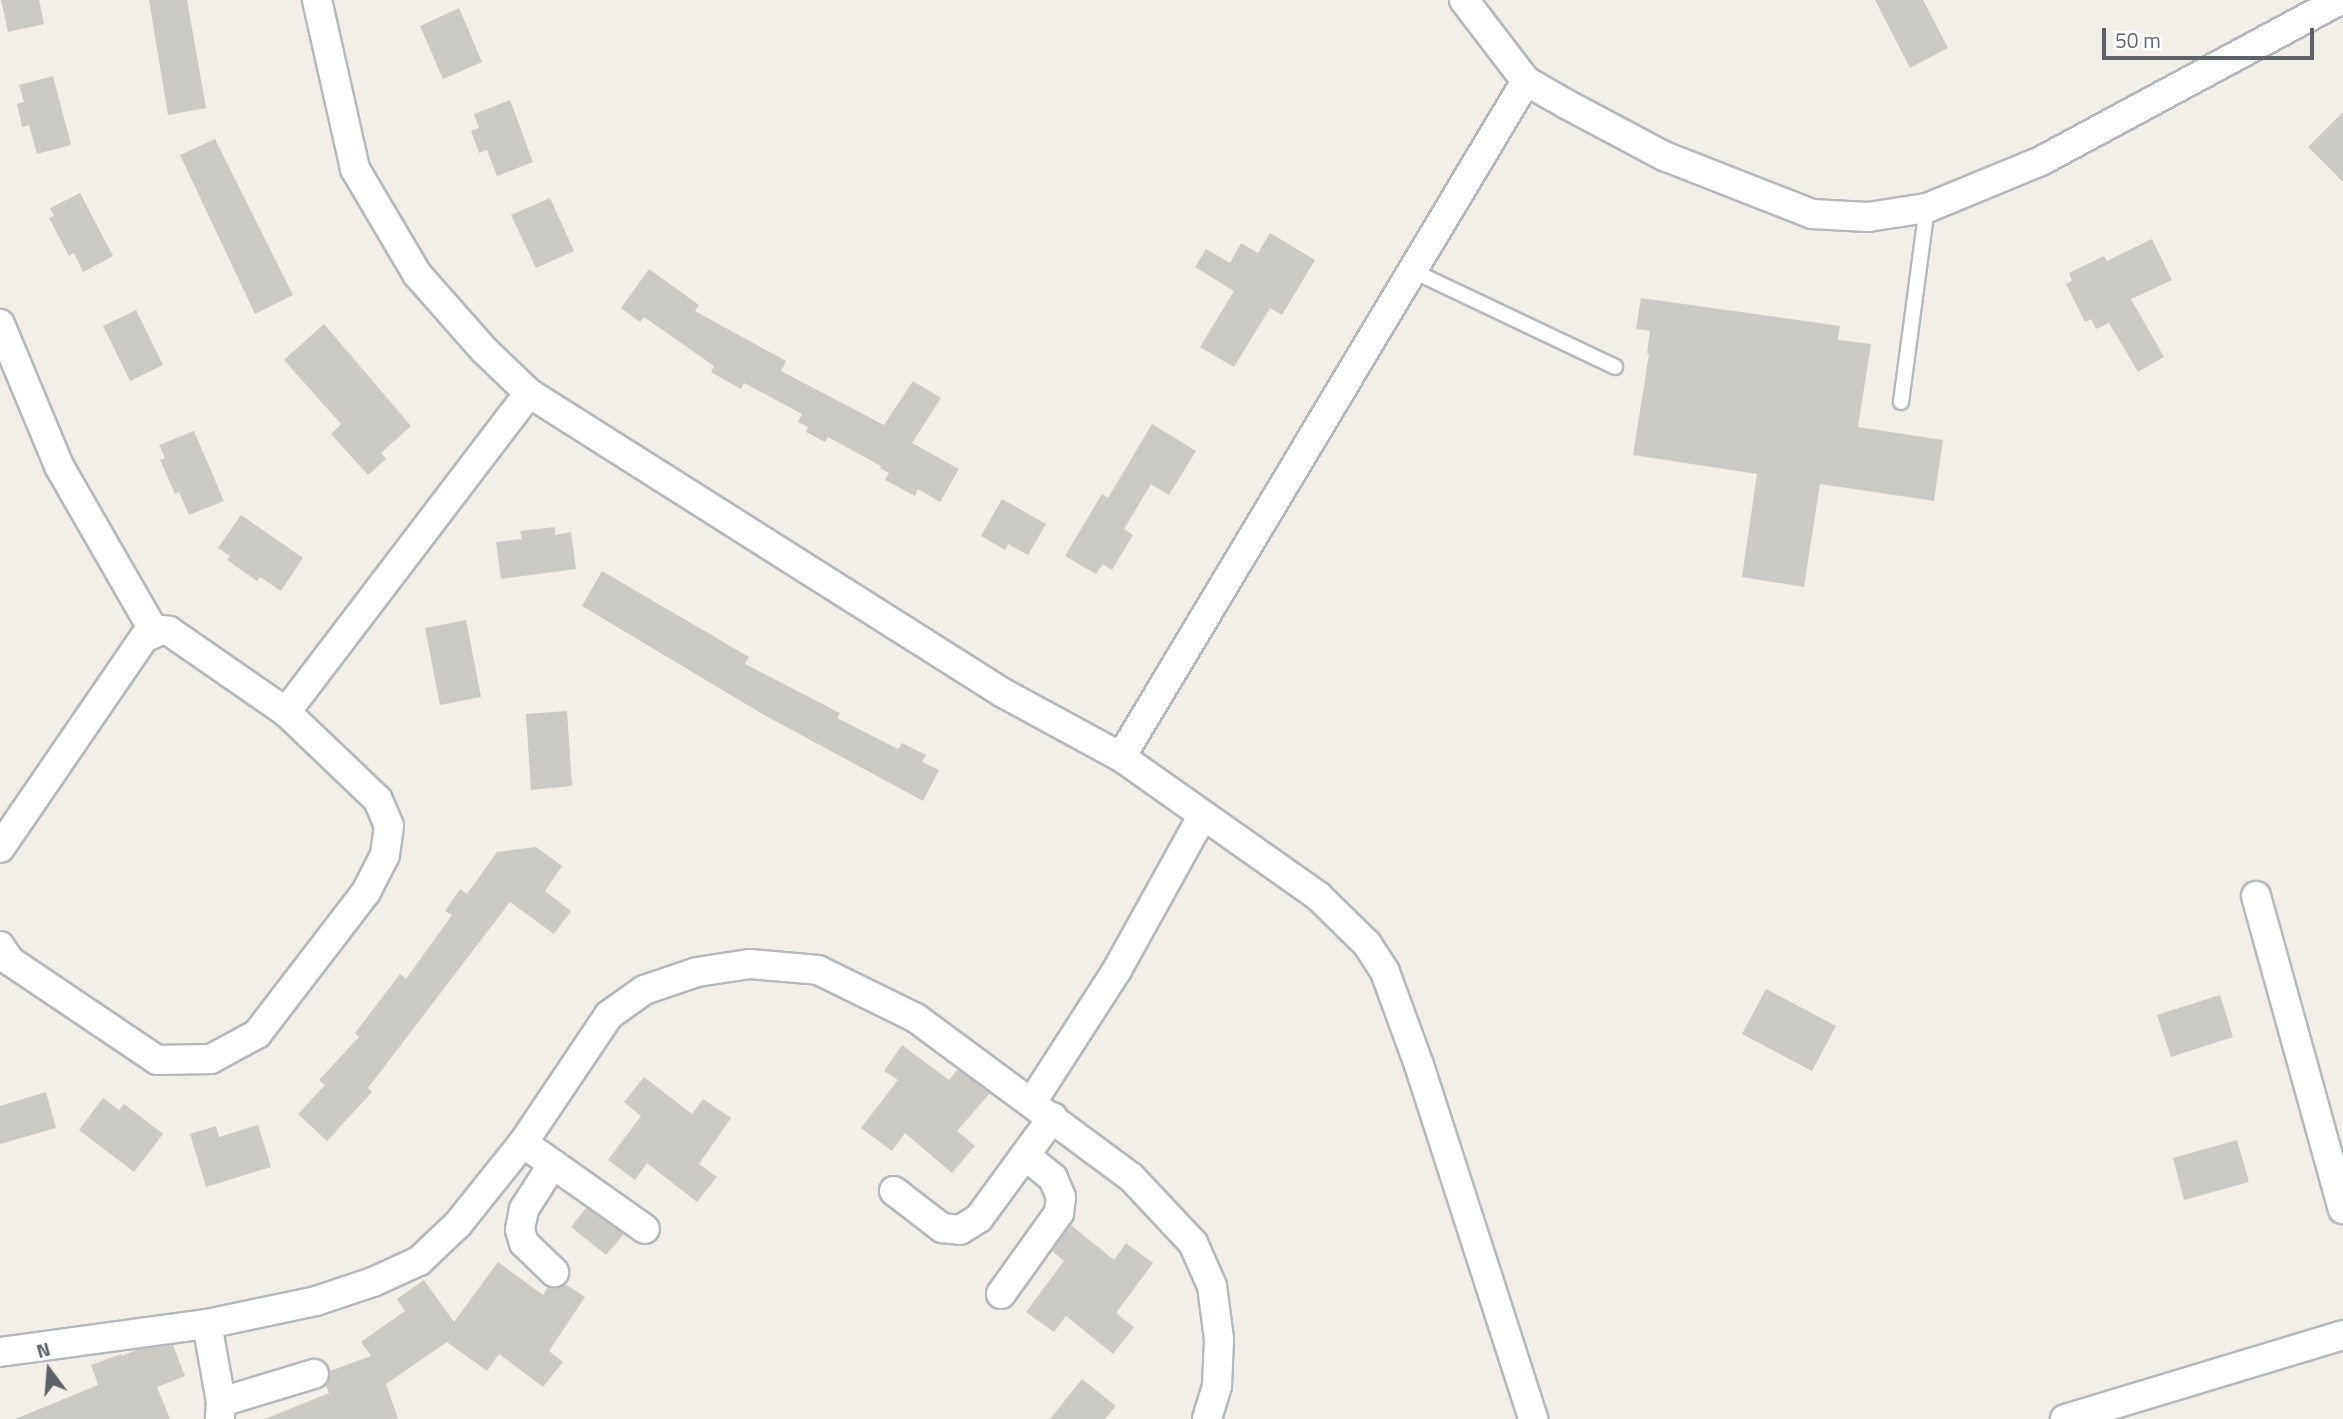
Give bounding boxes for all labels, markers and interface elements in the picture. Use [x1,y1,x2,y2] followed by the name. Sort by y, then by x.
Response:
[2105,14,2317,58] scale bar
[2115,24,2161,56] text: 50 m
[33,1334,53,1365] text: N
[14,1335,84,1405] north arrow

